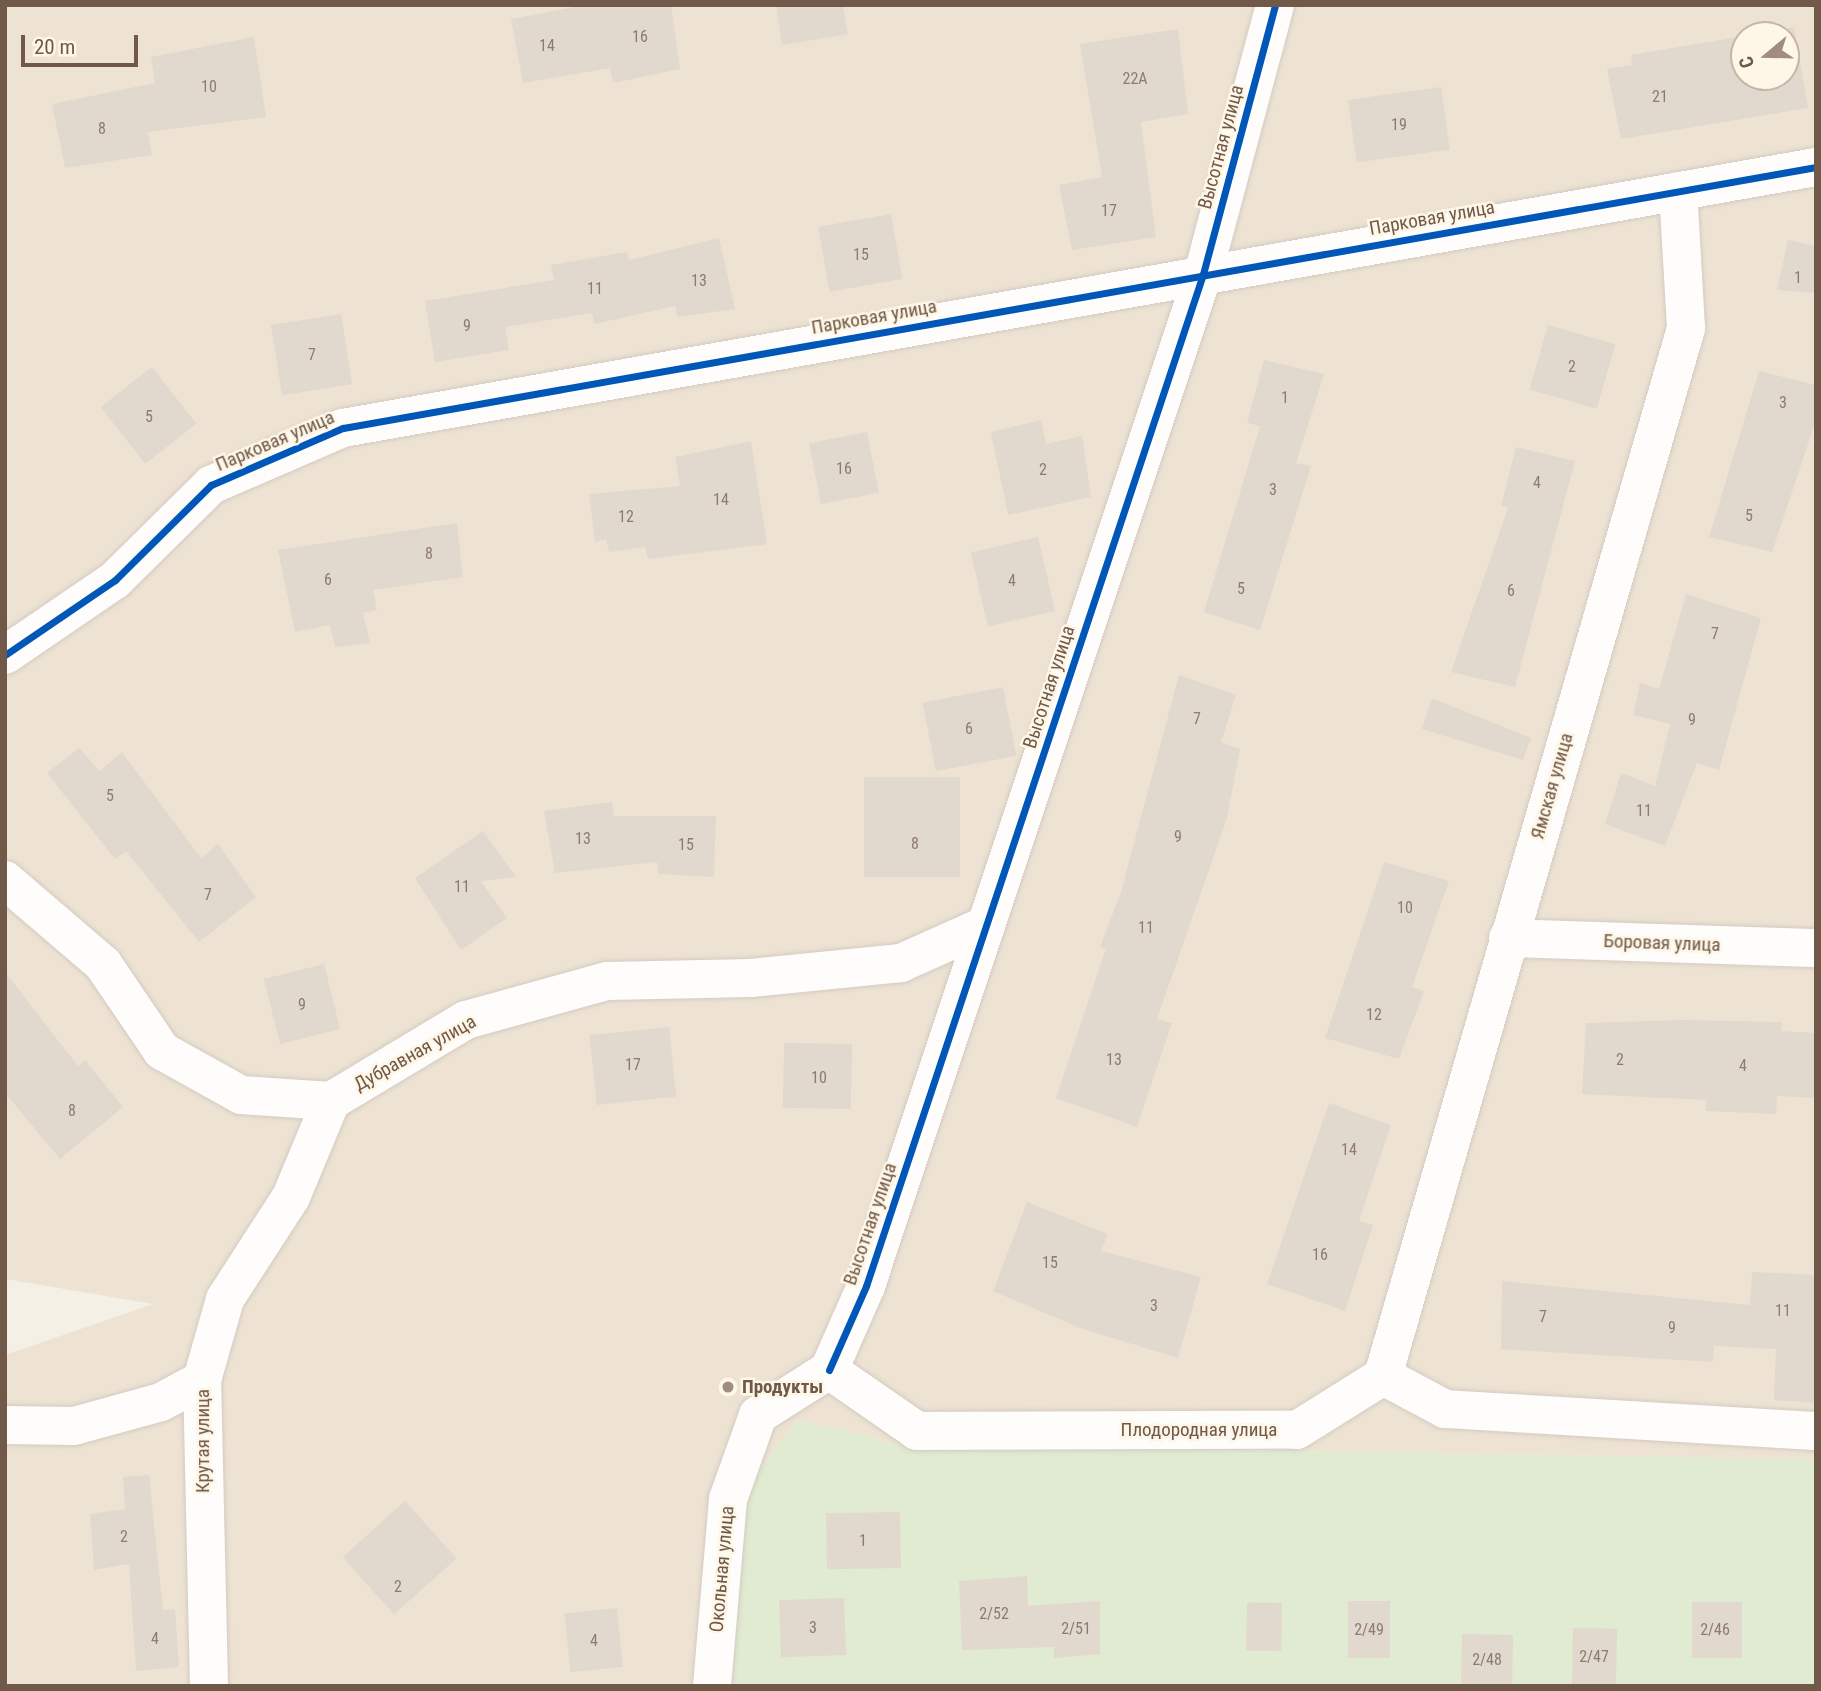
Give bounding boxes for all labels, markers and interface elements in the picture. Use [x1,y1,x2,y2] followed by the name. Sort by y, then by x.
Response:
[24,21,142,65] scale bar
[1730,21,1800,91] north arrow
[632,27,648,47] house number: 16
[34,35,75,59] text: 20 m
[539,36,555,56] house number: 14
[1734,53,1759,71] text: С
[1122,69,1148,89] house number: 22А
[201,77,217,97] house number: 10
[1193,82,1249,212] street label: Высотная улица
[1652,87,1668,107] house number: 21
[1391,115,1407,135] house number: 19
[98,119,106,139] house number: 8
[1368,196,1496,240] street label: Парковая улица
[1101,201,1117,221] house number: 17
[853,245,869,265] house number: 15
[1794,268,1802,288] house number: 1
[691,271,707,291] house number: 13
[587,279,603,299] house number: 11
[810,295,938,339] street label: Парковая улица
[463,316,471,336] house number: 9
[308,345,316,365] house number: 7
[1568,357,1576,377] house number: 2
[1281,388,1289,408] house number: 1
[1779,393,1787,413] house number: 3
[212,406,338,476] street label: Парковая улица
[145,407,153,427] house number: 5
[836,459,852,479] house number: 16
[1039,460,1047,480] house number: 2
[1533,473,1541,493] house number: 4
[1269,480,1277,500] house number: 3
[713,490,729,510] house number: 14
[1745,506,1753,526] house number: 5
[618,507,634,527] house number: 12
[425,544,433,564] house number: 8
[324,570,332,590] house number: 6
[1008,571,1016,591] house number: 4
[1237,579,1245,599] house number: 5
[1507,581,1515,601] house number: 6
[1018,623,1080,751] street label: Высотная улица
[1711,624,1719,644] house number: 7
[1193,709,1201,729] house number: 7
[1688,710,1696,730] house number: 9
[965,719,973,739] house number: 6
[1526,730,1578,842] street label: Ямская улица
[106,786,114,806] house number: 5
[1636,801,1652,821] house number: 11
[1174,827,1182,847] house number: 9
[575,829,591,849] house number: 13
[911,834,919,854] house number: 8
[678,835,694,855] house number: 15
[454,877,470,897] house number: 11
[204,885,212,905] house number: 7
[1397,898,1413,918] house number: 10
[1138,918,1154,938] house number: 11
[1603,930,1721,956] street label: Боровая улица
[298,995,306,1015] house number: 9
[1366,1005,1382,1025] house number: 12
[350,1010,480,1096] street label: Дубравная улица
[1106,1050,1122,1070] house number: 13
[1616,1050,1624,1070] house number: 2
[625,1055,641,1075] house number: 17
[1739,1056,1747,1076] house number: 4
[811,1068,827,1088] house number: 10
[68,1101,76,1121] house number: 8
[1341,1140,1357,1160] house number: 14
[838,1160,902,1288] street label: Высотная улица
[1312,1245,1328,1265] house number: 16
[1042,1253,1058,1273] house number: 15
[1150,1296,1158,1316] house number: 3
[1775,1301,1791,1321] house number: 11
[1539,1307,1547,1327] house number: 7
[1668,1318,1676,1338] house number: 9
[742,1376,823,1398] place label: Продукты
[720,1379,736,1395] marker: Продукты
[192,1389,214,1493] street label: Крутая улица
[1121,1419,1277,1441] street label: Плодородная улица
[705,1505,739,1633] street label: Окольная улица
[120,1527,128,1547] house number: 2
[859,1531,867,1551] house number: 1
[394,1577,402,1597] house number: 2
[979,1604,1009,1624] house number: 2/52
[809,1618,817,1638] house number: 3
[1061,1619,1091,1639] house number: 2/51
[1354,1620,1384,1640] house number: 2/49
[1700,1620,1730,1640] house number: 2/46
[151,1629,159,1649] house number: 4
[590,1631,598,1651] house number: 4
[1579,1647,1609,1667] house number: 2/47
[1472,1650,1502,1670] house number: 2/48

